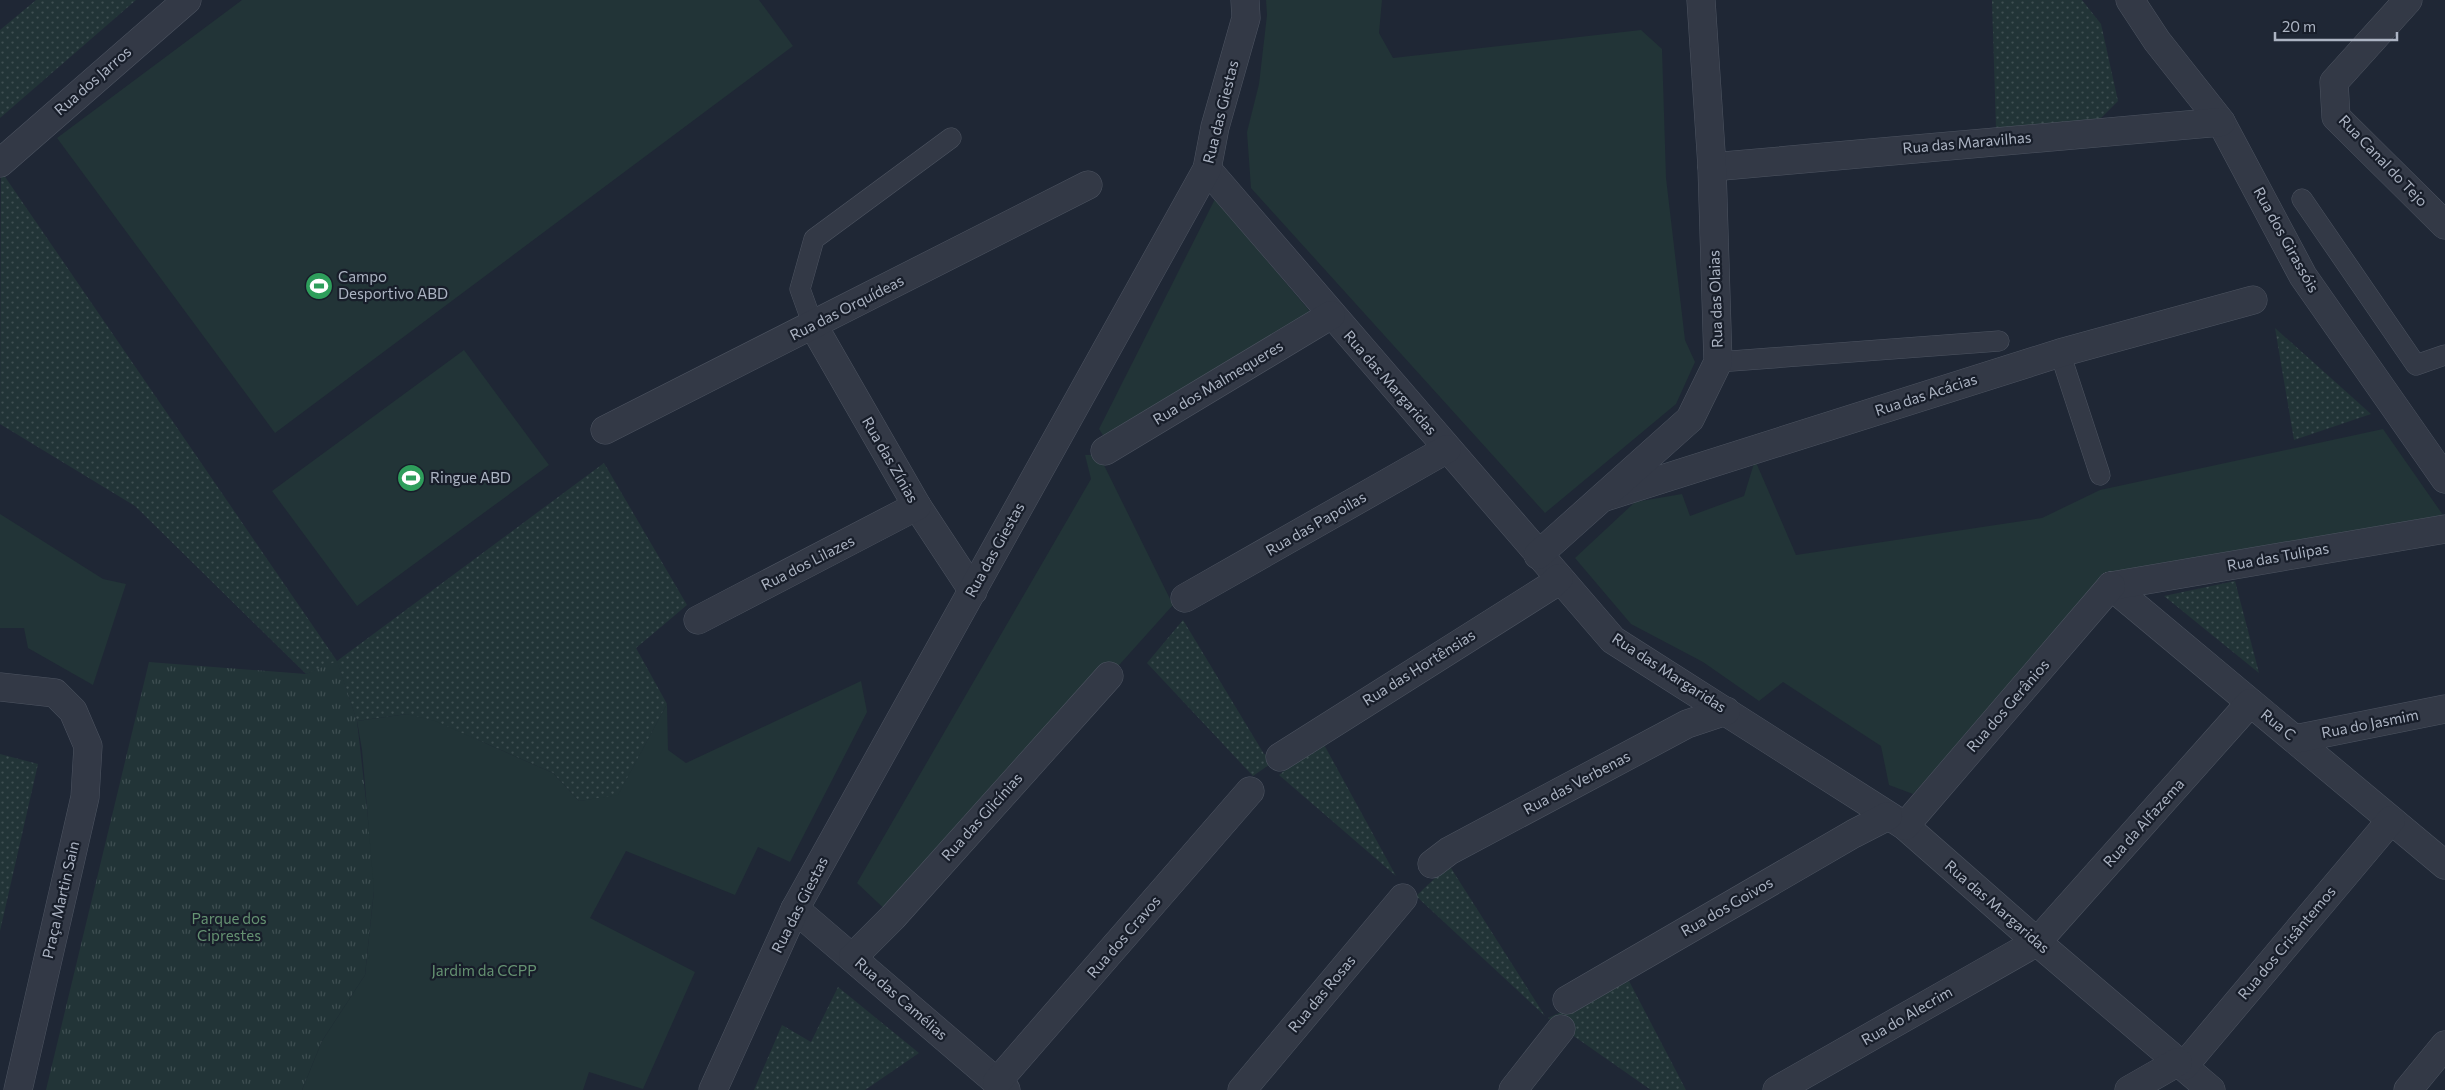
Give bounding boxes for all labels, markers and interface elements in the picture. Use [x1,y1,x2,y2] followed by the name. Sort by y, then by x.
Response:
[2275,10,2398,42] scale bar
[2282,17,2316,35] text: 20 m
[50,42,135,118] street label: Rua dos Jarros
[1199,58,1242,165] street label: Rua das Giestas
[2336,111,2432,210] street label: Rua Canal do Tejo
[1902,127,2032,157] street label: Rua das Maravilhas
[2250,184,2323,296] street label: Rua dos Girassóis
[1704,250,1726,348] street label: Rua das Olaias
[338,267,448,302] place label: Campo Desportivo ABD
[304,271,334,301] sports icon: Campo Desportivo ABD
[787,271,907,344] street label: Rua das Orquídeas
[1341,326,1441,438] street label: Rua das Margaridas
[1149,336,1286,428] street label: Rua dos Malmequeres
[1872,369,1979,419] street label: Rua das Acácias
[859,413,923,506] street label: Rua das Zínias
[396,463,426,493] sports icon: Ringue ABD
[430,468,511,486] place label: Ringue ABD
[1262,487,1369,559] street label: Rua das Papoilas
[961,499,1028,600] street label: Rua das Giestas
[758,531,857,593] street label: Rua dos Lilazes
[2225,538,2330,574] street label: Rua das Tulipas
[1359,625,1478,709] street label: Rua das Hortênsias
[1609,629,1730,716] street label: Rua das Margaridas
[1962,655,2052,755] street label: Rua dos Gerânios
[2258,705,2300,744] street label: Rua C
[2320,705,2420,741] street label: Rua do Jasmim
[1520,746,1633,818] street label: Rua das Verbenas
[937,768,1026,864] street label: Rua das Glicínias
[2099,775,2188,870] street label: Rua da Alfazema
[38,839,82,960] street label: Praça Martin Sain
[767,853,831,956] street label: Rua das Giestas
[1942,856,2054,957] street label: Rua das Margaridas
[1677,872,1776,940] street label: Rua dos Goivos
[2234,882,2339,1003] street label: Rua dos Crisântemos
[1083,891,1164,981] street label: Rua dos Cravos
[191,909,267,944] park label: Parque dos Ciprestes
[1284,951,1359,1036] street label: Rua das Rosas
[852,953,952,1043] street label: Rua das Camélias
[431,961,537,979] park label: Jardim da CCPP
[1858,982,1955,1048] street label: Rua do Alecrim

